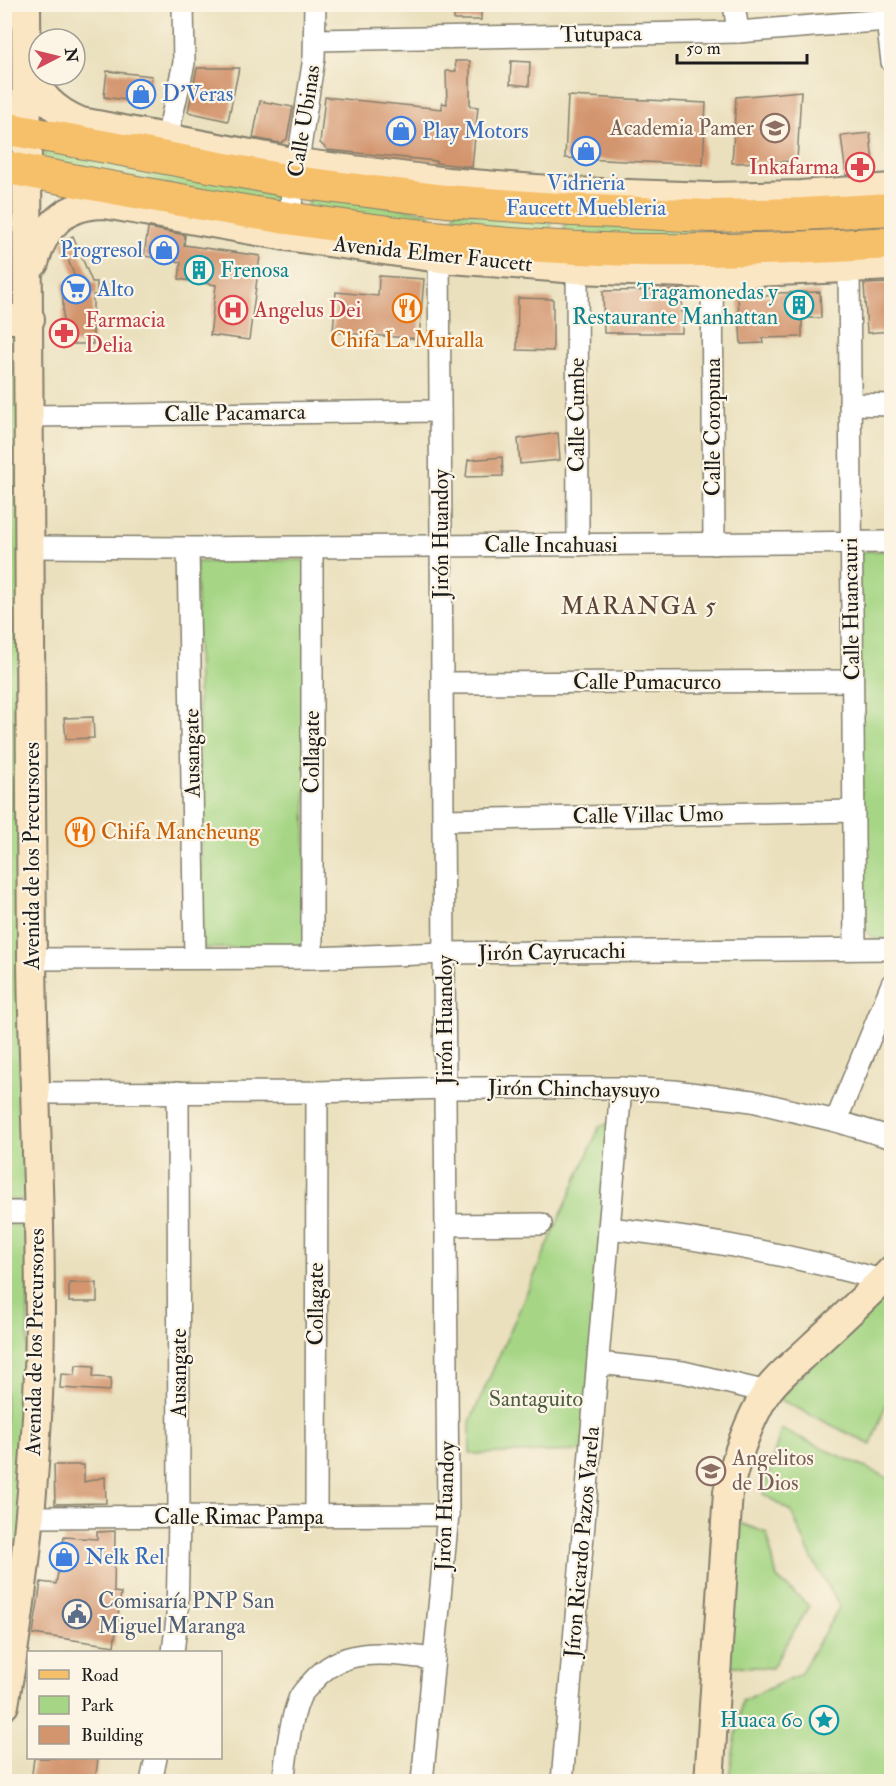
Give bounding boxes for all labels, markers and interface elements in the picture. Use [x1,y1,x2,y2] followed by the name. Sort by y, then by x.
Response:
[560,19,643,50] street label: Tutupaca
[27,27,87,87] north arrow
[677,27,808,65] scale bar
[686,37,721,60] text: 50 m
[60,46,82,64] text: N
[281,63,327,179] street label: Calle Ubinas
[125,78,157,110] shop icon: D'Veras
[162,80,233,108] place label: D'Veras
[759,112,791,144] school or university icon: Academia Pamer
[609,114,755,142] place label: Academia Pamer
[385,115,417,147] shop icon: Play Motors
[422,117,529,145] place label: Play Motors
[570,135,602,167] shop icon: Vidrieria Faucett Muebleria
[844,151,876,183] pharmacy icon: Inkafarma
[749,153,840,181] place label: Inkafarma
[506,169,667,222] place label: Vidrieria Faucett Muebleria
[331,230,534,278] street label: Avenida Elmer Faucett
[148,234,180,266] shop icon: Progresol
[60,236,143,264] place label: Progresol
[183,254,215,286] building icon: Frenosa
[220,256,290,284] place label: Frenosa
[60,273,92,305] supermarket icon: Alto
[96,275,134,303] place label: Alto
[572,278,778,331] place label: Tragamonedas y Restaurante Manhattan
[783,289,815,321] building icon: Tragamonedas y Restaurante Manhattan
[391,292,423,324] restaurant icon: Chifa La Muralla
[217,294,249,326] hospital icon: Angelus Dei
[253,296,362,324] place label: Angelus Dei
[85,306,166,359] place label: Farmacia Delia
[48,317,80,349] pharmacy icon: Farmacia Delia
[330,326,485,354] place label: Chifa La Muralla
[699,357,728,496] street label: Calle Coropuna
[563,358,591,472] street label: Calle Cumbe
[164,398,307,428] street label: Calle Pacamarca
[427,469,455,600] street label: Jirón Huandoy
[484,531,618,559] street label: Calle Incahuasi
[836,537,866,681] street label: Calle Huancauri
[561,591,717,622] district label: MARANGA 5
[573,668,721,696] street label: Calle Pumacurco
[177,708,207,799] street label: Ausangate
[298,710,326,794] street label: Collagate
[18,742,46,971] street label: Avenida de los Precursores
[572,800,724,830] street label: Calle Villac Umo
[64,816,96,848] restaurant icon: Chifa Mancheung
[101,818,261,846] place label: Chifa Mancheung
[477,937,626,967] street label: Jirón Cayrucachi
[431,955,459,1086] street label: Jirón Huandoy
[487,1073,660,1104] street label: Jirón Chinchaysuyo
[19,1228,51,1457] street label: Avenida de los Precursores
[302,1262,330,1346] street label: Collagate
[165,1328,193,1419] street label: Ausangate
[489,1385,583,1413] park label: Santaguito
[558,1424,606,1660] street label: Jíron Ricardo Pazos Varela
[429,1440,461,1572] street label: Jirón Huandoy
[731,1444,814,1497] place label: Angelitos de Dios
[695,1455,727,1487] school or university icon: Angelitos de Dios
[154,1503,325,1532] street label: Calle Rimac Pampa
[48,1541,80,1573] shop icon: Nelk Rel
[85,1543,165,1571] place label: Nelk Rel
[98,1587,275,1640] place label: Comisaría PNP San Miguel Maranga
[61,1598,93,1630] public building icon: Comisaría PNP San Miguel Maranga
[27,1651,222,1759] legend
[81,1664,119,1687] text: Road
[81,1694,114,1717] text: Park
[808,1704,840,1736] place icon: Huaca 60
[720,1706,803,1734] place label: Huaca 60
[81,1724,144,1747] text: Building

